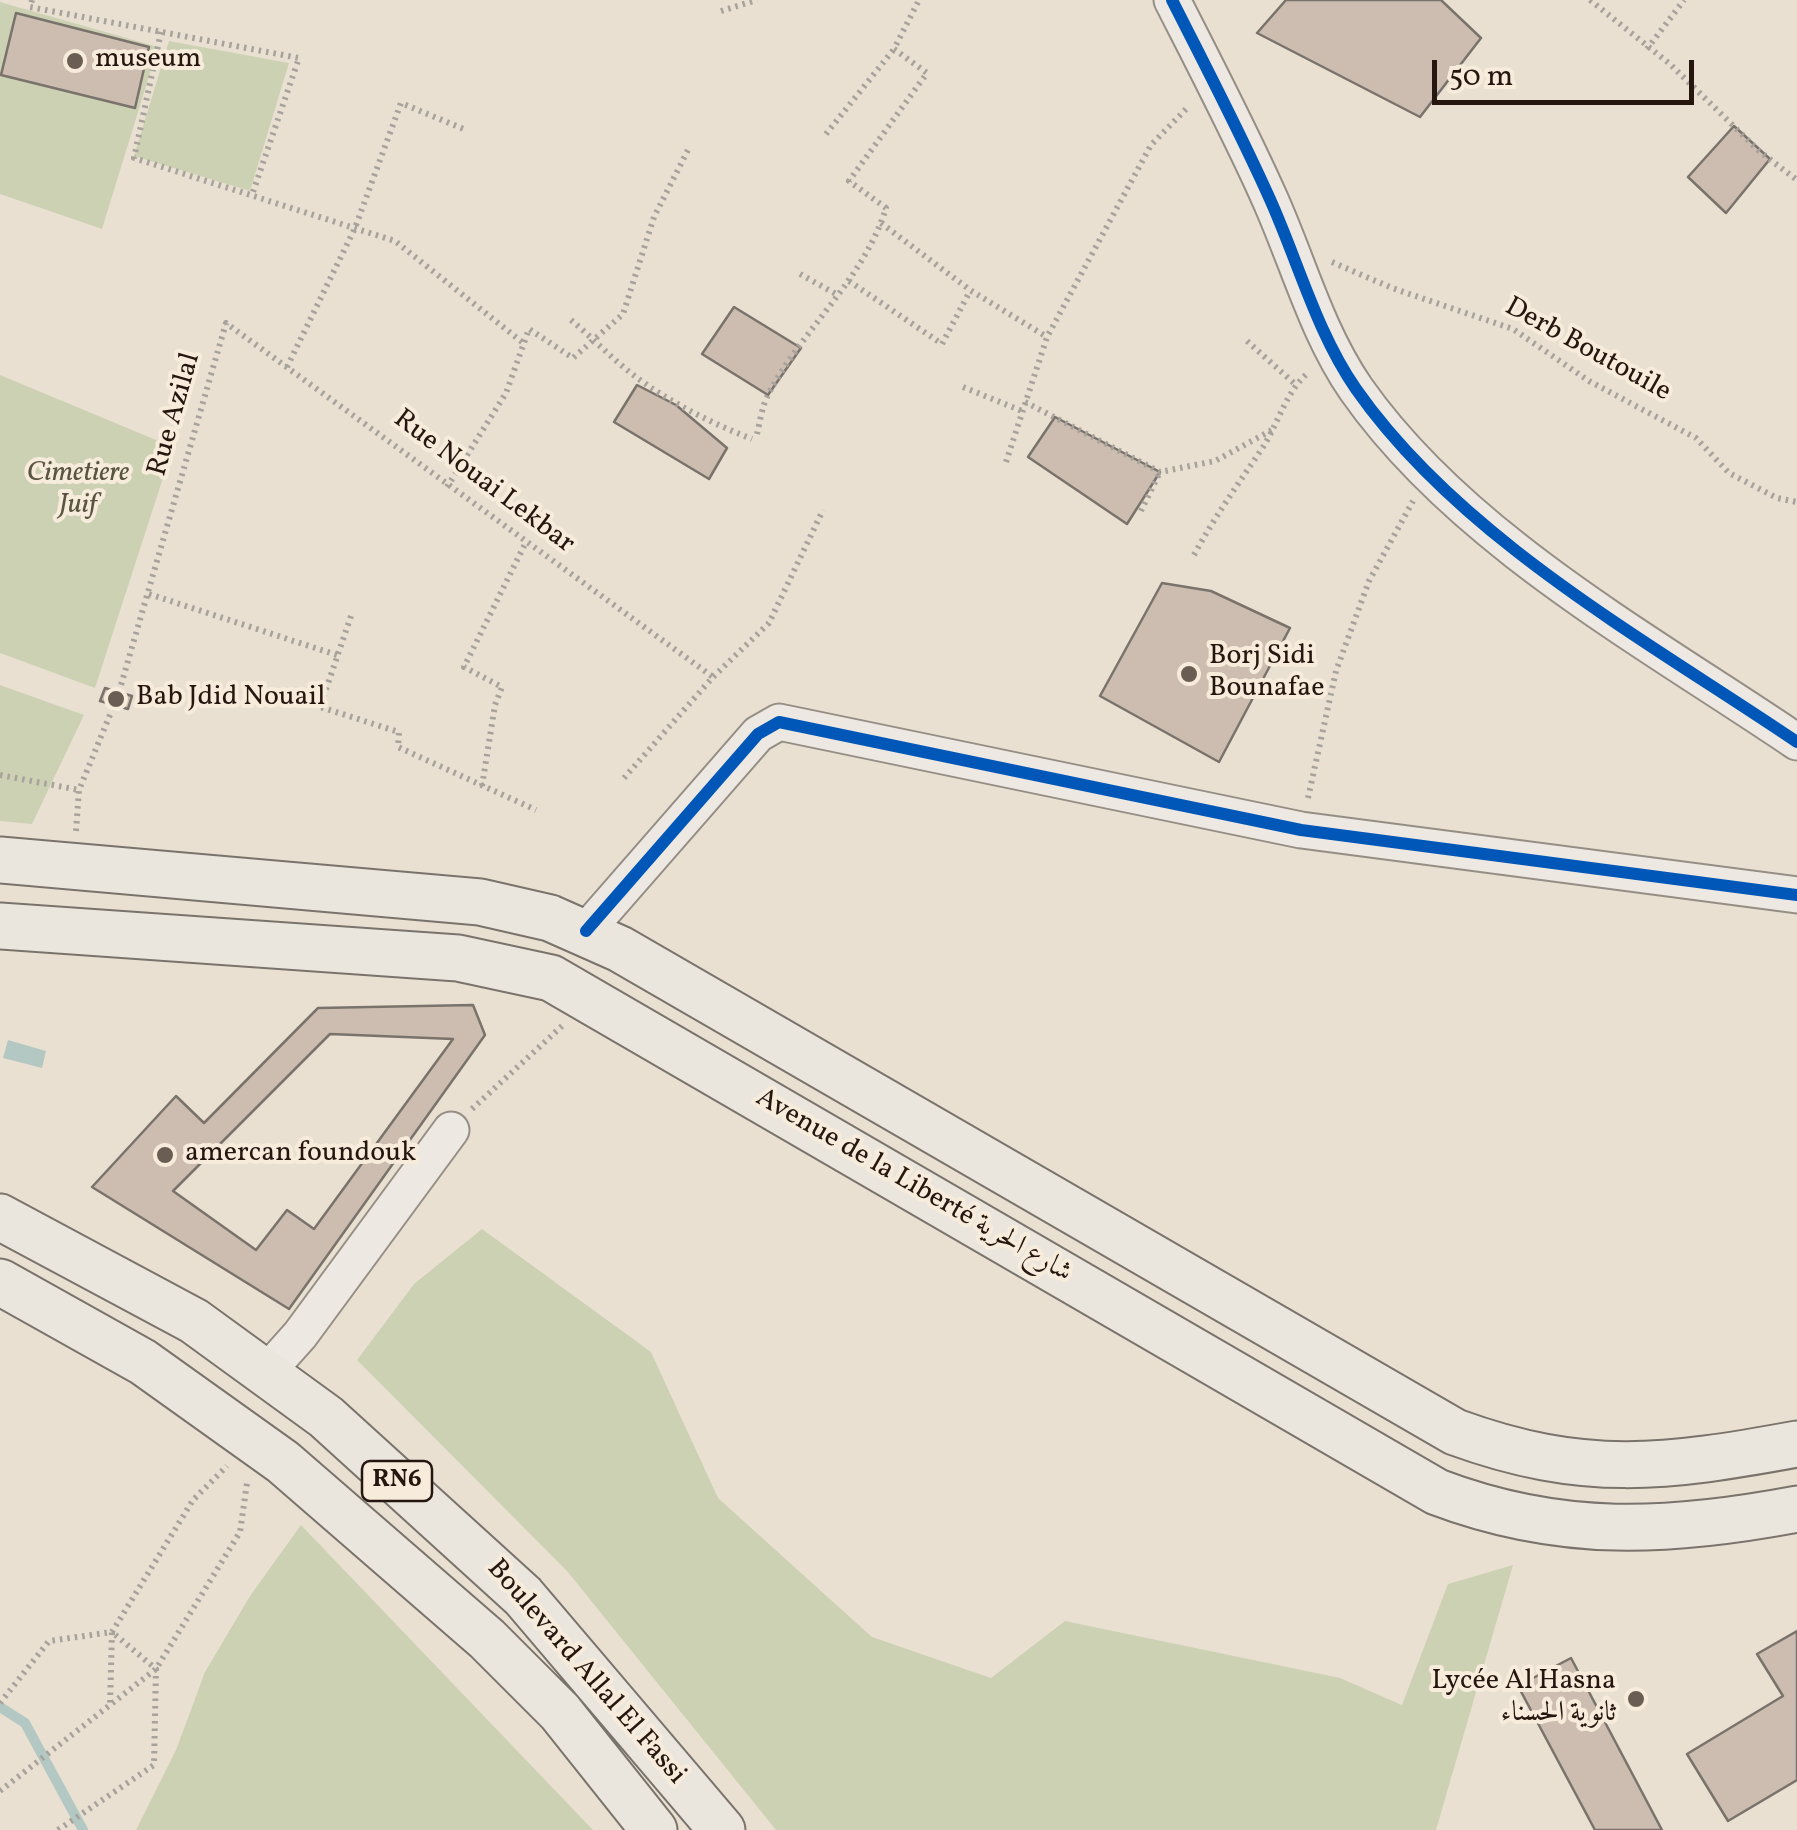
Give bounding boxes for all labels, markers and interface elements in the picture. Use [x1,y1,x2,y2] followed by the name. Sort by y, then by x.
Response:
[1437,40,1700,102] scale bar
[95,44,201,78] place label: museum
[64,50,86,72] marker: museum
[1449,56,1513,98] text: 50 m
[1498,292,1676,410] street label: Derb Boutouile
[142,349,210,481] street label: Rue Azilal
[386,404,580,562] street label: Rue Nouai Lekbar
[27,458,129,524] park label: Cimetiere Juif
[1209,641,1325,707] place label: Borj Sidi Bounafae
[1178,663,1200,685] marker: Borj Sidi Bounafae
[136,682,325,716] place label: Bab Jdid Nouail
[105,688,127,710] marker: Bab Jdid Nouail
[749,1083,1077,1291] street label: Avenue de la Liberté شارع الحرية
[185,1138,416,1172] place label: amercan foundouk
[154,1144,176,1166] marker: amercan foundouk
[362,1461,432,1501] road number: RN6
[478,1554,692,1792] street label: Boulevard Allal El Fassi
[1431,1666,1616,1732] place label: Lycée Al Hasna ثانوية الحسناء
[1625,1688,1647,1710] marker: Lycée Al Hasna ثانوية الحسناء

